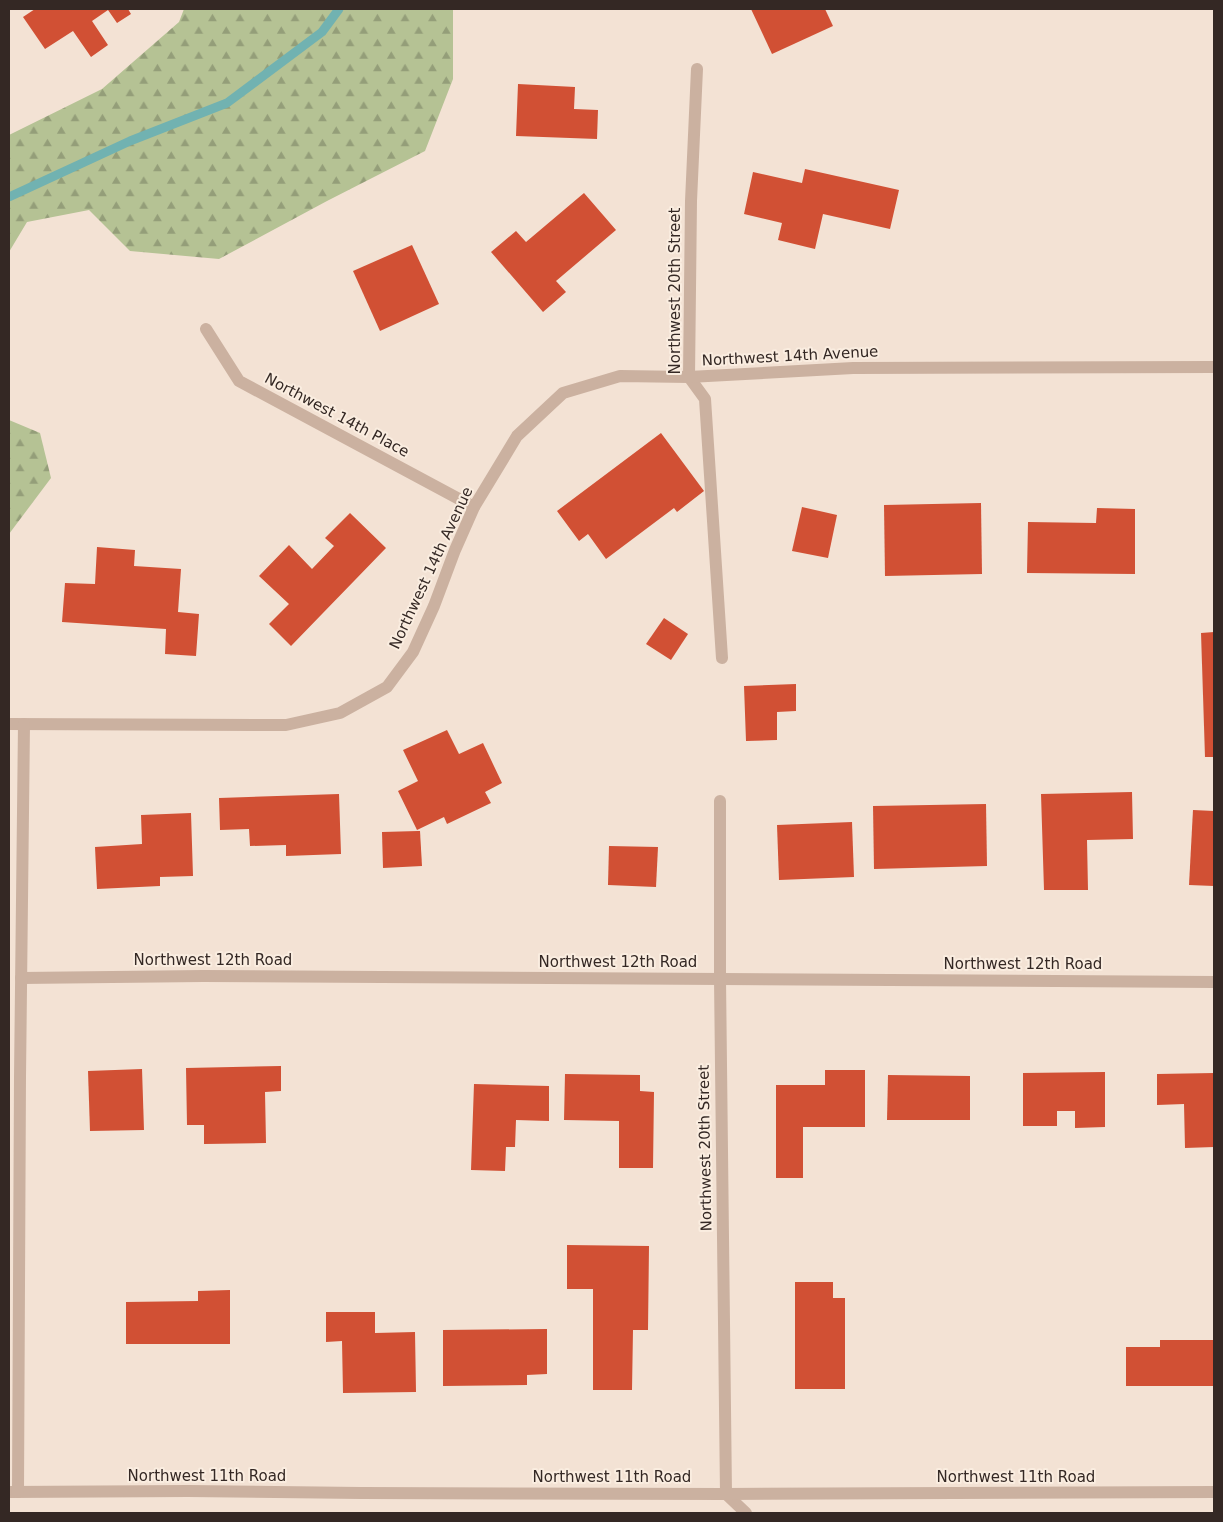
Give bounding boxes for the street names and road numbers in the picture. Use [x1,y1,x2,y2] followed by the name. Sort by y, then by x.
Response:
[666,208,684,374] street label: Northwest 20th Street
[701,342,879,370] street label: Northwest 14th Avenue
[262,369,412,461] street label: Northwest 14th Place
[385,484,477,652] street label: Northwest 14th Avenue
[134,951,292,969] street label: Northwest 12th Road
[539,953,697,971] street label: Northwest 12th Road
[944,955,1102,973] street label: Northwest 12th Road
[695,1064,715,1232] street label: Northwest 20th Street
[128,1467,286,1485] street label: Northwest 11th Road
[533,1468,691,1486] street label: Northwest 11th Road
[937,1468,1095,1486] street label: Northwest 11th Road

